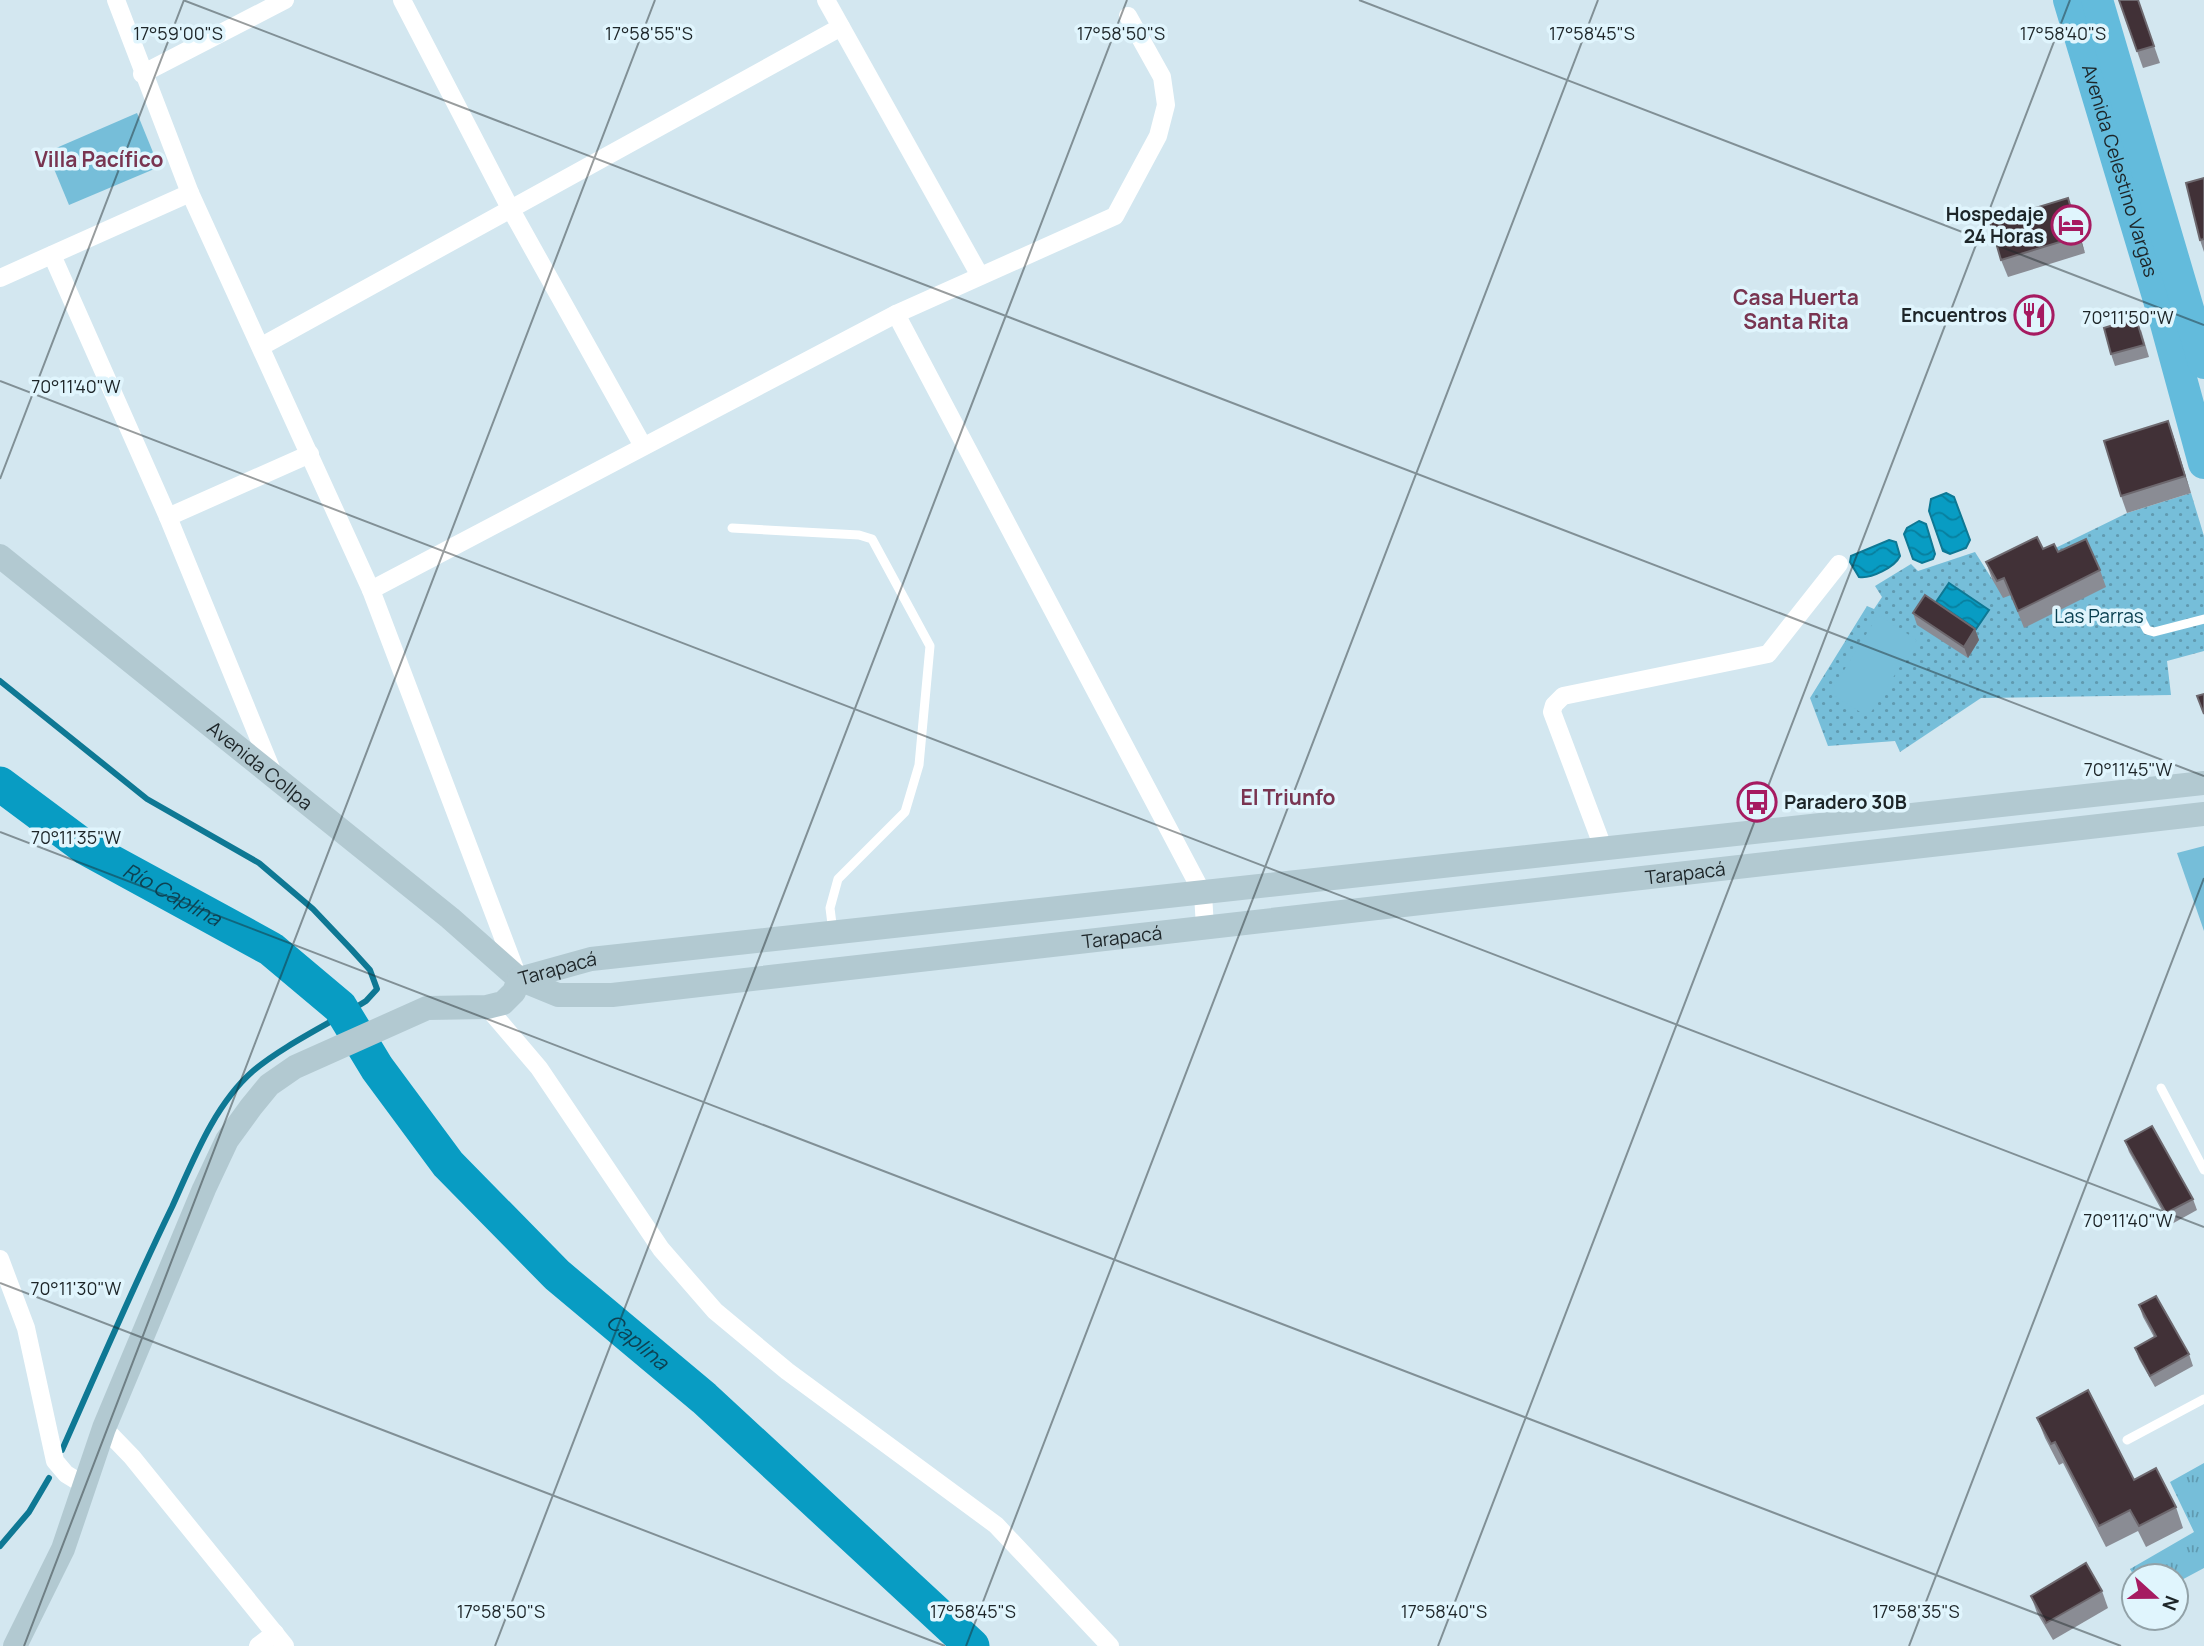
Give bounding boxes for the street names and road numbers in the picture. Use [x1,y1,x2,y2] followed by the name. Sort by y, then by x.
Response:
[2076,61,2164,280] street label: Avenida Celestino Vargas
[202,715,318,816] street label: Avenida Collpa
[1644,856,1727,890] street label: Tarapacá
[1080,920,1163,954] street label: Tarapacá
[515,945,598,992] street label: Tarapacá

